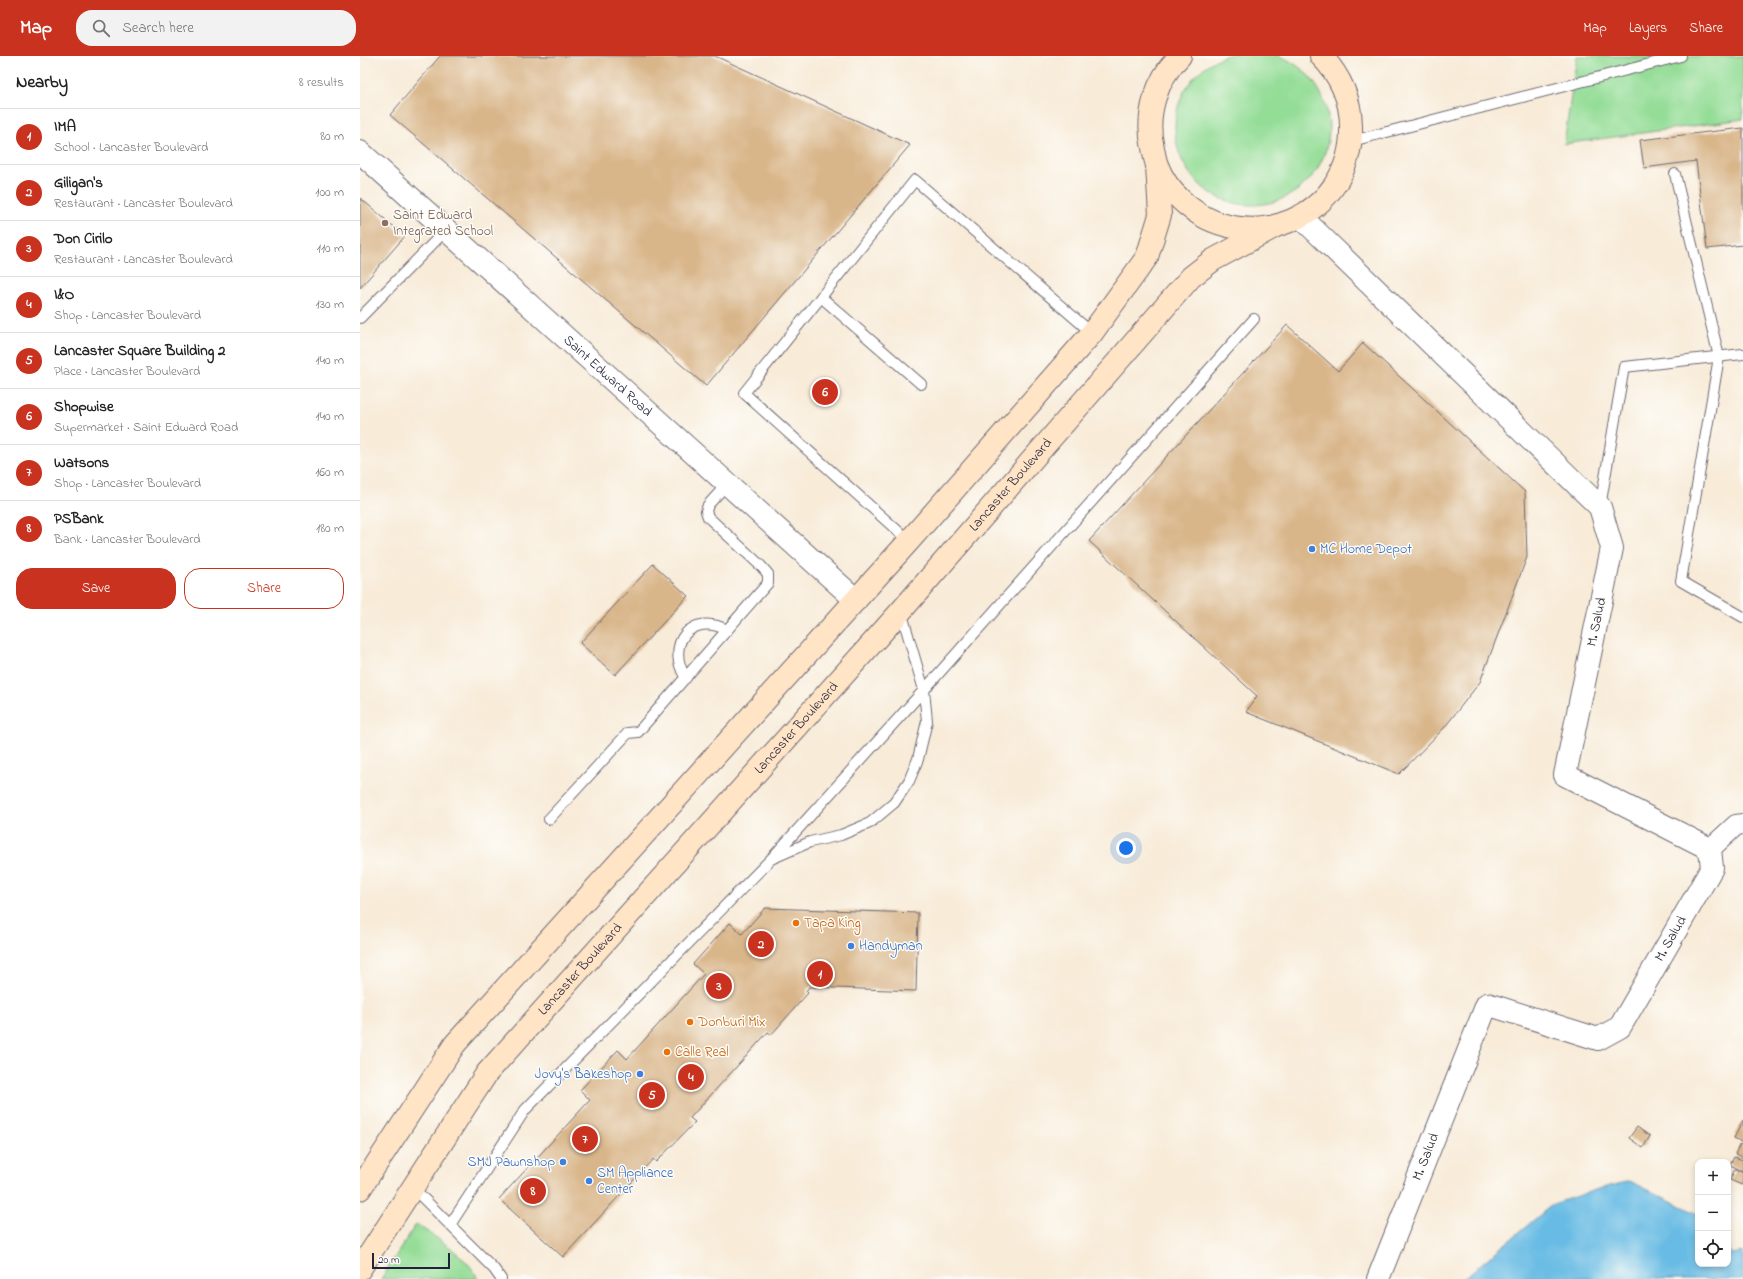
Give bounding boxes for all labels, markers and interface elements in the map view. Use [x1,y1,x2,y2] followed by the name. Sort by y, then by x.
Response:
[76,10,356,46] search box
[20,15,52,42] text: Map
[90,17,112,39] icon: search
[122,17,194,39] text: Search here
[1583,18,1607,39] text: Map
[1629,18,1667,39] text: Layers
[1689,18,1723,39] text: Share
[16,70,68,95] text: Nearby
[299,73,344,92] text: 8 results
[54,116,76,138] text: IMA
[27,127,31,146] text: 1
[320,127,344,146] text: 80 m
[54,138,208,157] text: School · Lancaster Boulevard
[54,172,103,194] text: Giligan's
[26,183,32,202] text: 2
[315,183,344,202] text: 100 m
[54,194,233,213] text: Restaurant · Lancaster Boulevard
[393,205,493,243] place label: Saint Edward Integrated School
[380,218,390,228] marker: Saint Edward Integrated School
[54,228,113,250] text: Don Cirilo
[26,239,32,258] text: 3
[317,239,344,258] text: 110 m
[54,250,233,269] text: Restaurant · Lancaster Boulevard
[54,284,74,306] text: I&O
[26,295,32,314] text: 4
[316,295,344,314] text: 130 m
[54,306,201,325] text: Shop · Lancaster Boulevard
[559,330,657,422] street label: Saint Edward Road
[54,340,226,362] text: Lancaster Square Building 2
[25,351,33,370] text: 5
[316,351,344,370] text: 140 m
[54,362,200,381] text: Place · Lancaster Boulevard
[812,377,838,407] pin: 6
[54,396,114,418] text: Shopwise
[26,407,32,426] text: 6
[316,407,344,426] text: 140 m
[54,418,238,437] text: Supermarket · Saint Edward Road
[964,433,1057,536] street label: Lancaster Boulevard
[54,452,109,474] text: Watsons
[26,463,32,482] text: 7
[315,463,344,482] text: 160 m
[54,474,201,493] text: Shop · Lancaster Boulevard
[54,508,104,530] text: PSBank
[27,519,31,538] text: 8
[316,519,344,538] text: 180 m
[54,530,201,549] text: Bank · Lancaster Boulevard
[1320,539,1412,560] place label: MC Home Depot
[1307,544,1317,554] marker: MC Home Depot
[16,568,176,609] button: Save
[184,568,344,609] button: Share
[1582,595,1612,648] street label: M. Salud
[749,677,844,779] street label: Lancaster Boulevard
[1116,838,1136,858] your location
[1650,912,1693,966] street label: M. Salud
[804,913,861,935] place label: Tapa King
[533,918,627,1020] street label: Lancaster Boulevard
[791,918,801,928] marker: Tapa King
[748,929,774,959] pin: 2
[859,936,923,958] place label: Handyman
[846,941,856,951] marker: Handyman
[807,959,833,989] pin: 1
[706,971,732,1001] pin: 3
[697,1012,765,1033] place label: Donburi Mix
[685,1017,695,1027] marker: Donburi Mix
[675,1042,729,1063] place label: Calle Real
[662,1047,672,1057] marker: Calle Real
[678,1062,704,1092] pin: 4
[535,1064,632,1086] place label: Jovy's Bakeshop
[635,1069,645,1079] marker: Jovy's Bakeshop
[639,1080,665,1110] pin: 5
[572,1124,598,1154] pin: 7
[1407,1130,1445,1184] street label: M. Salud
[468,1152,555,1173] place label: SMJ Pawnshop
[558,1157,568,1167] marker: SMJ Pawnshop
[1695,1159,1731,1267] map controls
[1695,1159,1731,1195] button: +
[597,1163,674,1200] place label: SM Appliance Center
[520,1176,546,1206] pin: 8
[584,1176,594,1186] marker: SM Appliance Center
[1695,1195,1731,1231] button: −
[1695,1231,1731,1267] button: locate
[372,1251,450,1270] scale bar
[378,1252,400,1268] text: 20 m

